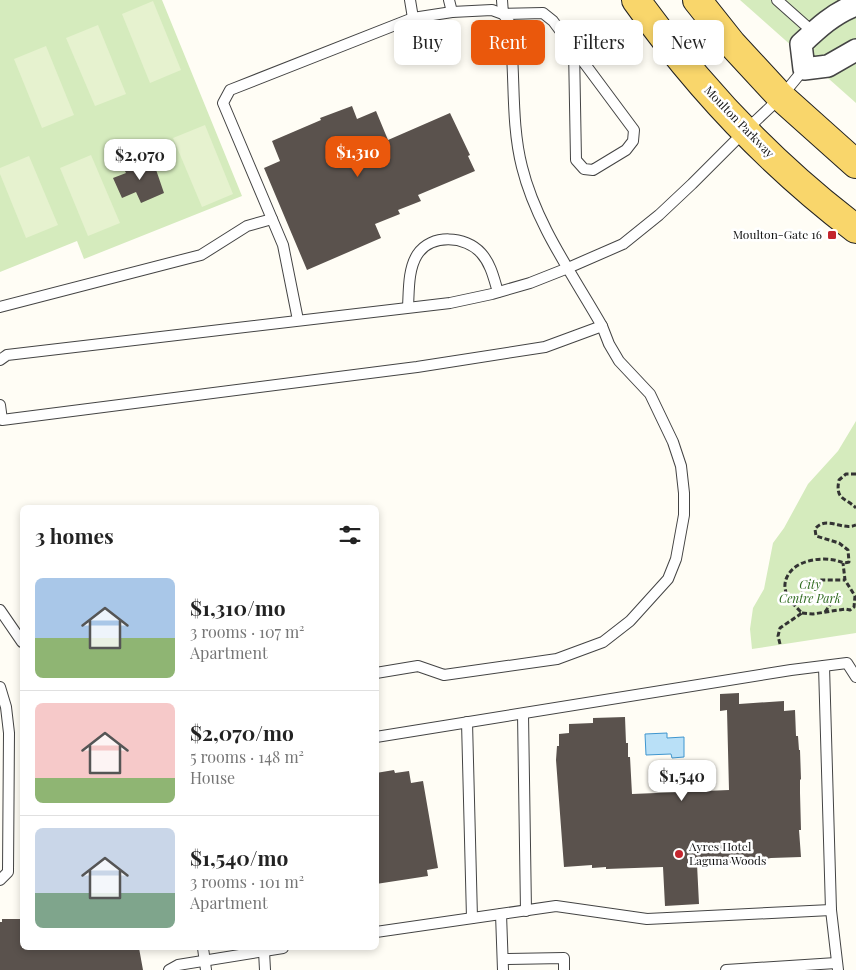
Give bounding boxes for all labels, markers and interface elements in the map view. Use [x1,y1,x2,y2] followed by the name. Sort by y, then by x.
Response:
[394,20,461,65] chip: Buy
[471,20,545,65] chip: Rent
[555,20,643,65] chip: Filters
[653,20,724,65] chip: New
[701,82,778,161] street label: Moulton Parkway
[317,136,399,178] pin: $1,310
[99,138,181,181] pin: $2,070
[336,141,380,162] text: $1,310
[115,144,165,165] text: $2,070
[733,226,822,242] place label: Moulton-Gate 16
[826,229,838,241] marker: Moulton-Gate 16
[35,521,114,549] text: 3 homes
[336,521,364,549] icon: filters
[779,576,841,606] park label: City Centre Park
[190,593,286,621] text: $1,310/mo
[75,598,135,658] icon: home
[190,621,305,642] text: 3 rooms · 107 m²
[190,642,268,663] text: Apartment
[190,718,294,746] text: $2,070/mo
[75,723,135,783] icon: home
[190,746,304,767] text: 5 rooms · 148 m²
[641,760,723,802] pin: $1,540
[659,765,705,786] text: $1,540
[190,767,235,788] text: House
[688,838,766,868] place label: Ayres Hotel Laguna Woods
[190,843,288,871] text: $1,540/mo
[75,848,135,908] icon: home
[673,848,685,860] marker: Ayres Hotel Laguna Woods
[190,871,304,892] text: 3 rooms · 101 m²
[190,892,268,913] text: Apartment

